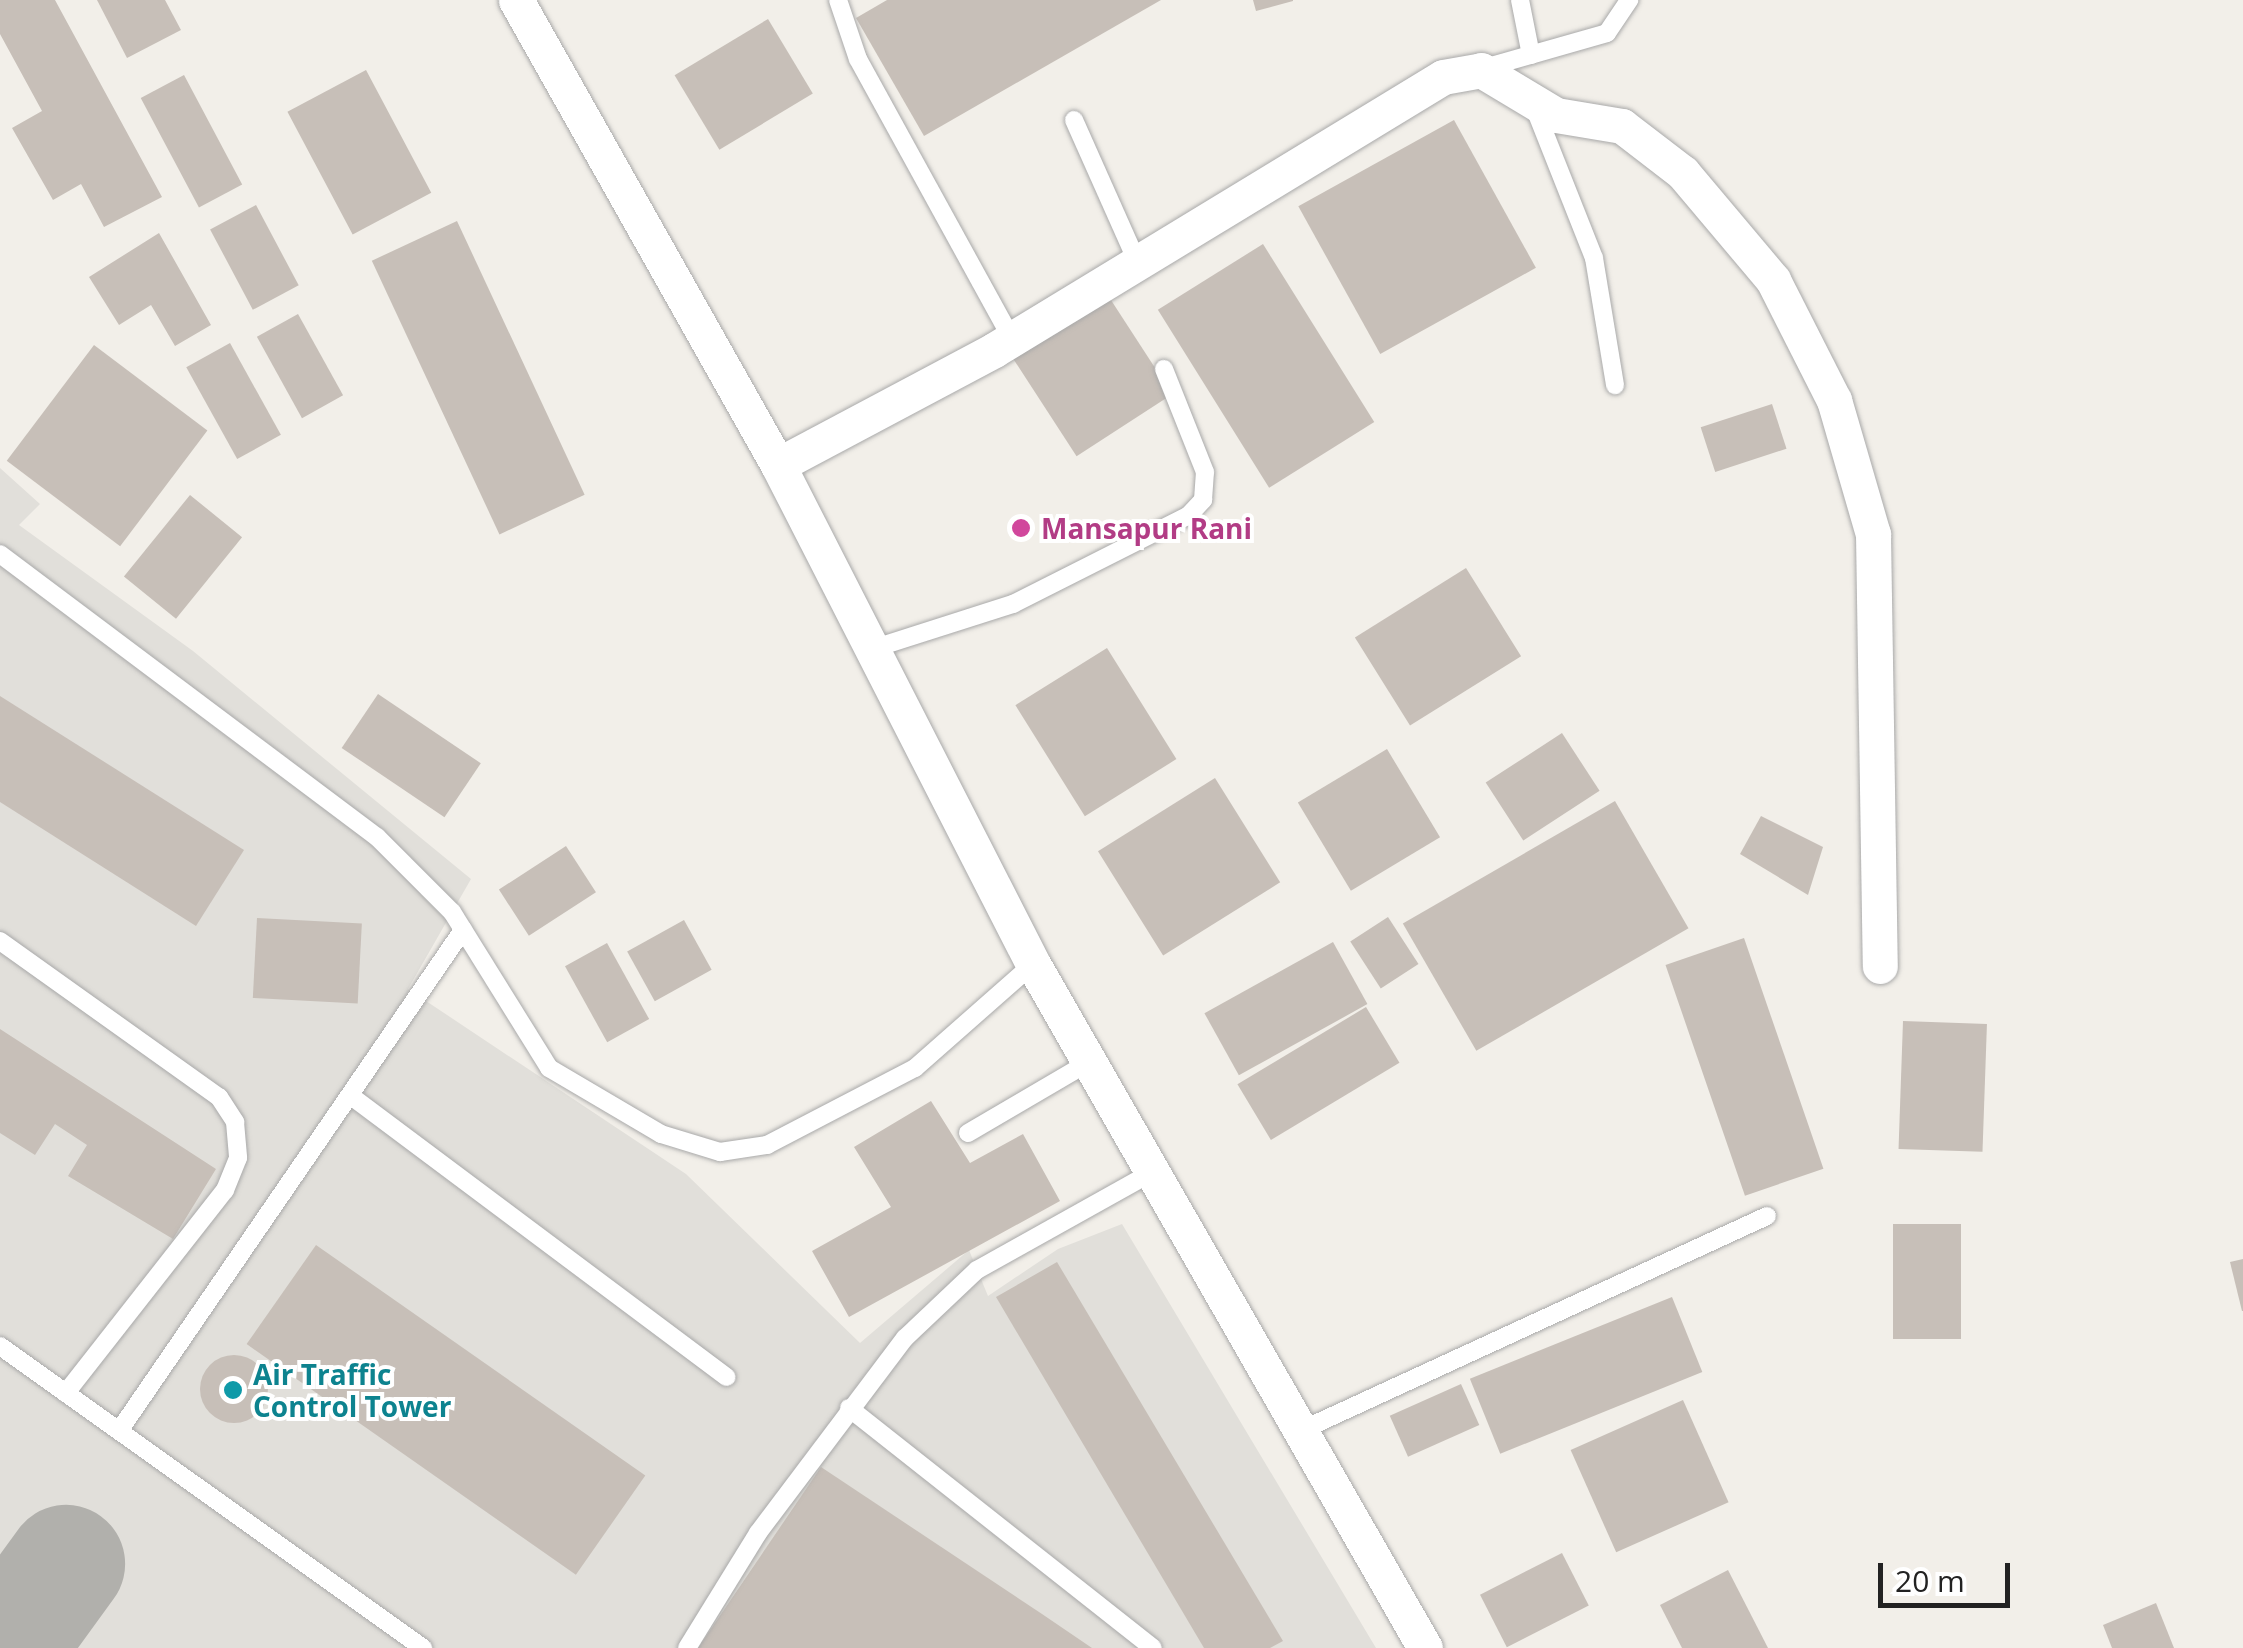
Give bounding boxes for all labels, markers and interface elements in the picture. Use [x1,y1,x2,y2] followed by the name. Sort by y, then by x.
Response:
[1041,511,1252,545] place label: Mansapur Rani
[1010,517,1032,539] marker: Mansapur Rani
[253,1357,451,1423] place label: Air Traffic Control Tower
[222,1379,244,1401] marker: Air Traffic Control Tower
[1883,1543,2016,1605] scale bar
[1895,1560,1965,1601] text: 20 m

